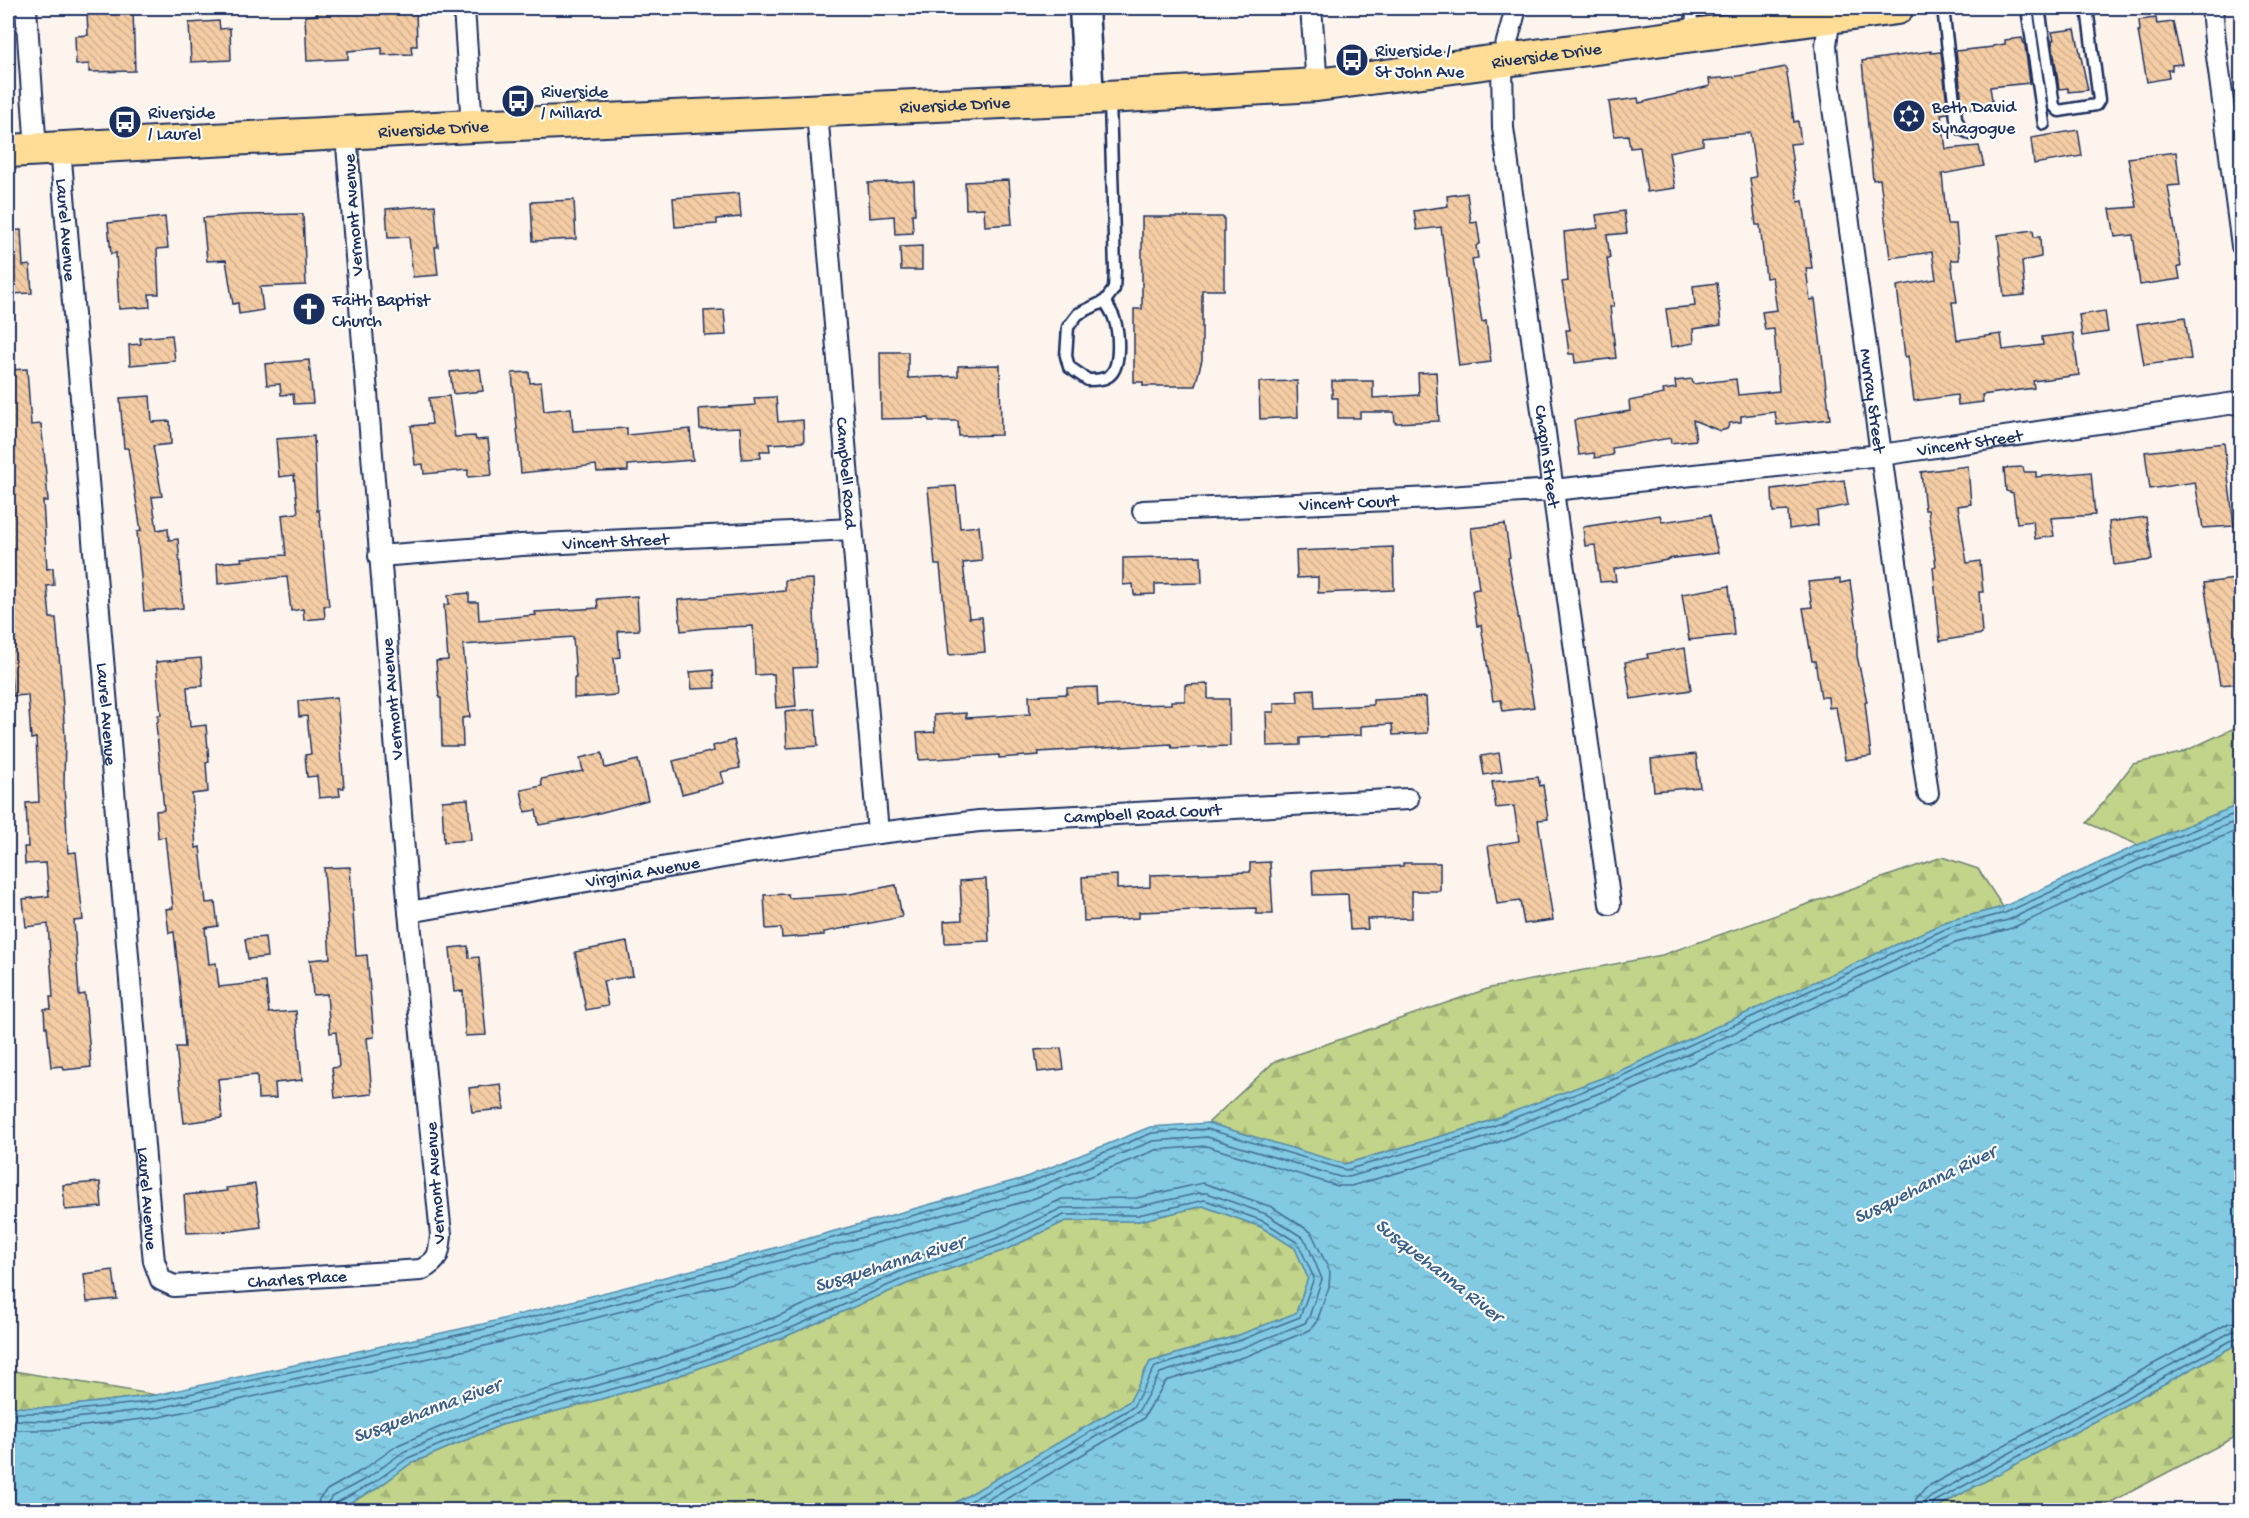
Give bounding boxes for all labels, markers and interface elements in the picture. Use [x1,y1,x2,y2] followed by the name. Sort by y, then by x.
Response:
[1490,39,1604,75] street label: Riverside Drive
[1334,42,1370,78] bus stop icon: Riverside / St John Ave
[1375,42,1465,84] place label: Riverside / St John Ave
[500,83,536,119] bus stop icon: Riverside / Millard
[541,83,609,125] place label: Riverside / Millard
[899,94,1011,120] street label: Riverside Drive
[1891,98,1927,134] synagogue icon: Beth David Synagogue
[1931,98,2017,140] place label: Beth David Synagogue
[107,104,143,140] bus stop icon: Riverside / Laurel
[148,104,216,146] place label: Riverside / Laurel
[378,117,490,144] street label: Riverside Drive
[340,152,369,277] street label: Vermont Avenue
[50,178,79,283] street label: Laurel Avenue
[291,291,327,327] church icon: Faith Baptist Church
[331,291,431,333] place label: Faith Baptist Church
[1853,347,1889,456] street label: Murray Street
[1528,404,1563,511] street label: Chapin Street
[830,416,860,531] street label: Campbell Road
[1915,426,2026,463] street label: Vincent Street
[1298,491,1401,517] street label: Vincent Court
[561,530,671,556] street label: Vincent Street
[378,636,409,762] street label: Vermont Avenue
[90,662,120,767] street label: Laurel Avenue
[1063,801,1223,830] street label: Campbell Road Court
[583,853,702,894] street label: Virginia Avenue
[422,1120,451,1245] street label: Vermont Avenue
[1851,1140,2004,1231] water label: Susquehanna River
[131,1146,161,1252] street label: Laurel Avenue
[1370,1215,1509,1331] water label: Susquehanna River
[812,1230,971,1299] water label: Susquehanna River
[247,1267,348,1294] street label: Charles Place
[350,1374,508,1450] water label: Susquehanna River

